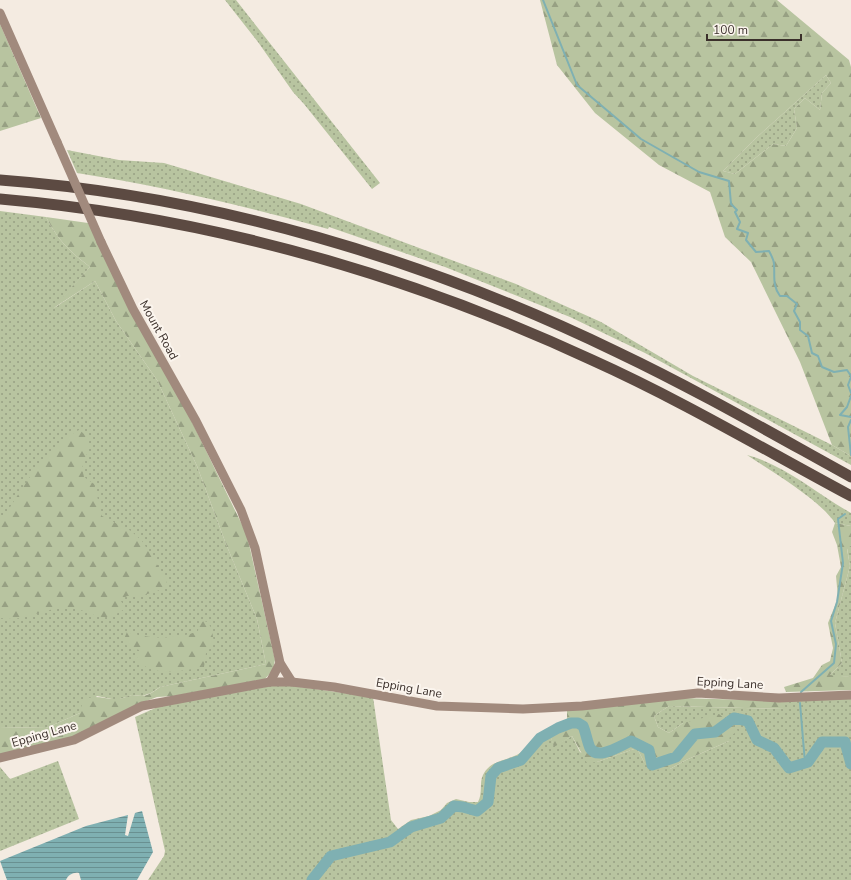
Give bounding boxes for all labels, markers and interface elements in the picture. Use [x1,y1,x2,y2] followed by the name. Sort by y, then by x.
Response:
[707,16,801,42] scale bar
[713,22,748,38] text: 100 m
[136,297,182,363] street label: Mount Road
[696,673,764,693] street label: Epping Lane
[375,674,443,702] street label: Epping Lane
[10,717,78,751] street label: Epping Lane

